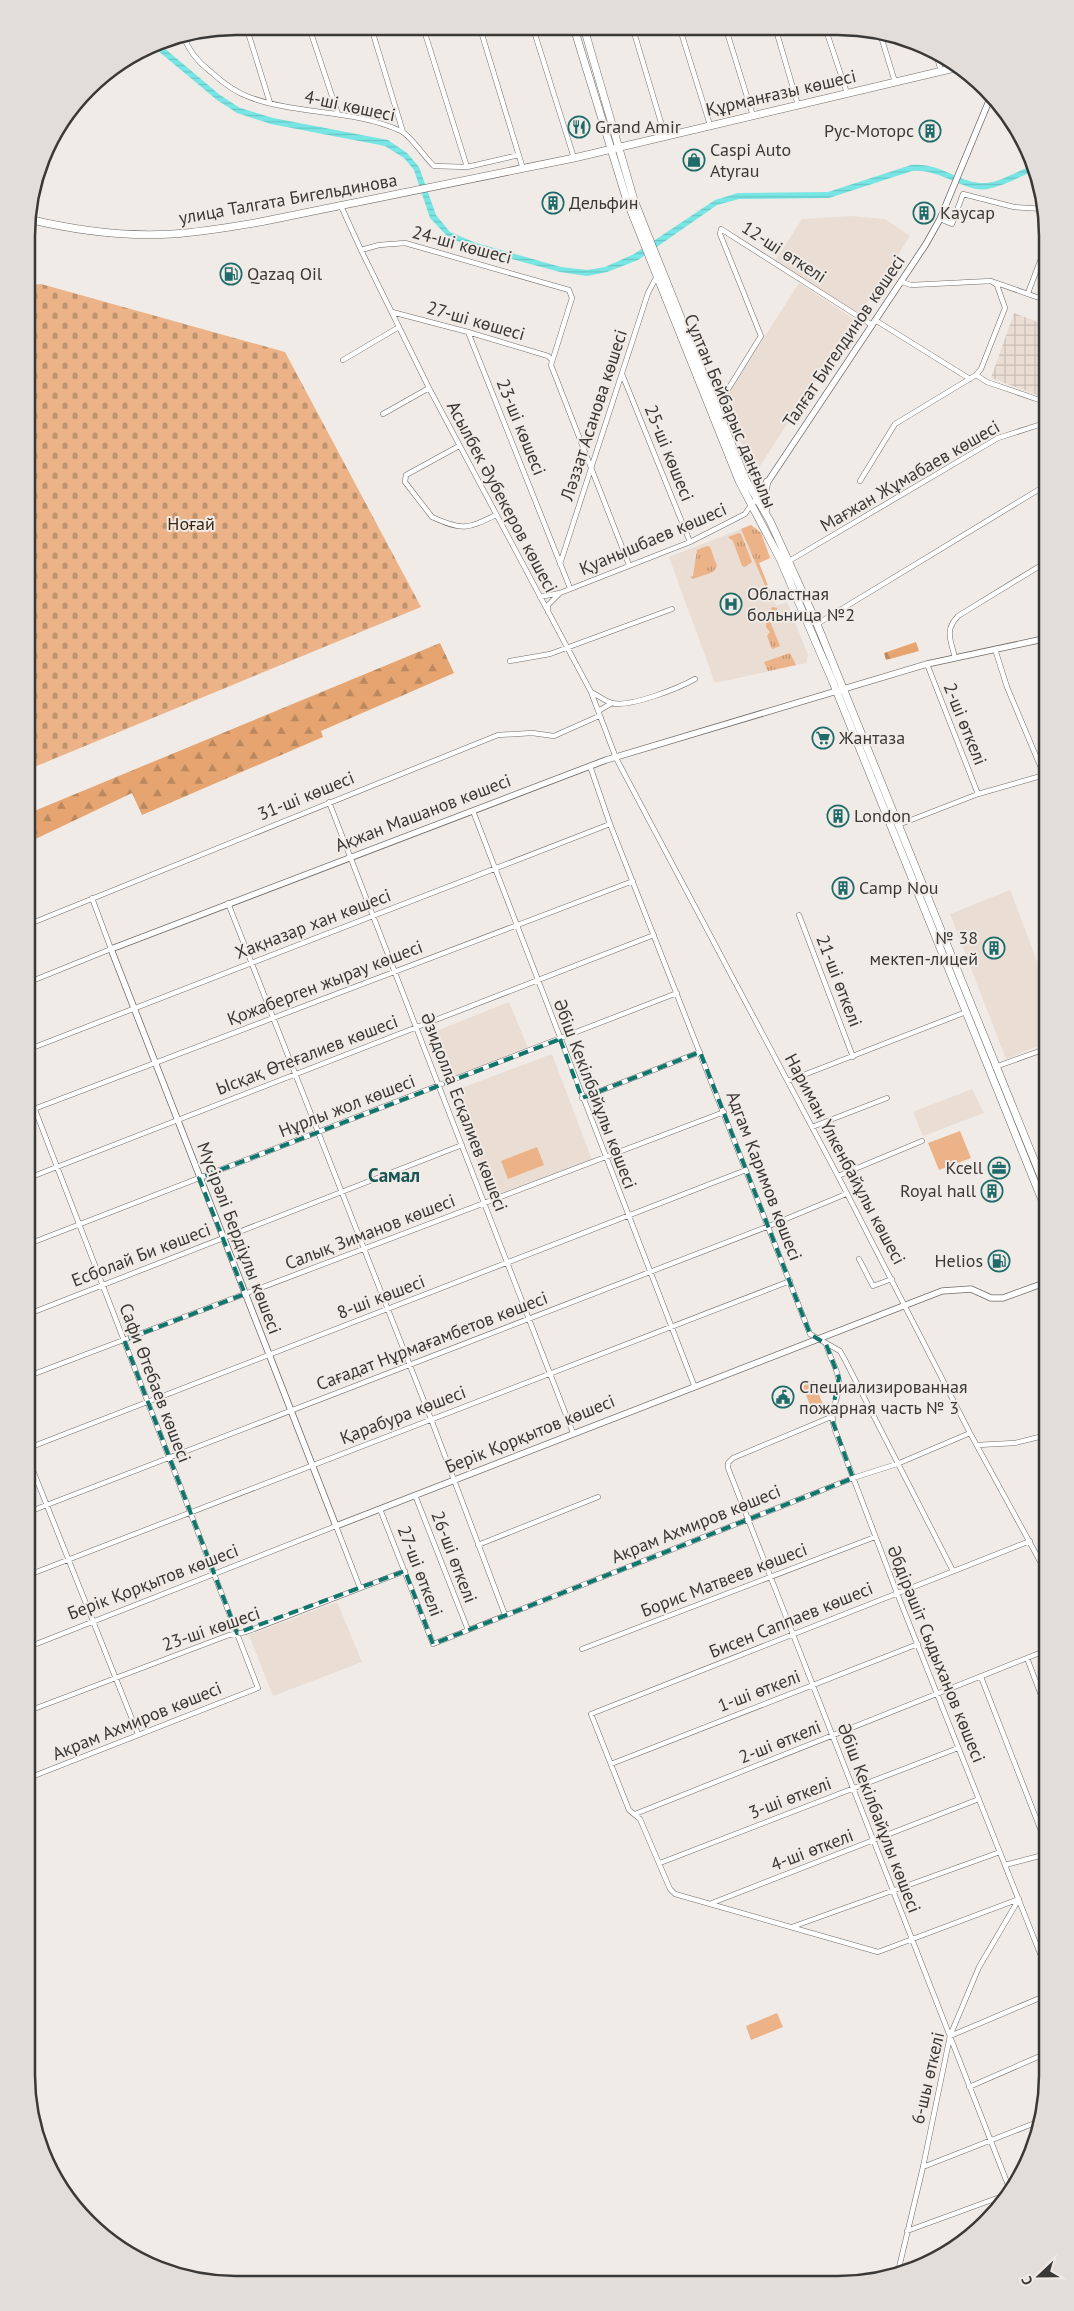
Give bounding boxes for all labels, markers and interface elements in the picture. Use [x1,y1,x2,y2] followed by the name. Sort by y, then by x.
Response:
[704,64,858,121] street label: Құрманғазы көшесі
[303,85,398,126] street label: 4-ші көшесі
[567,115,591,139] restaurant icon: Grand Amir
[595,115,681,138] place label: Grand Amir
[824,119,914,142] place label: Рус-Моторс
[918,119,942,143] building icon: Рус-Моторс
[710,138,791,182] place label: Caspi Auto Atyrau
[682,148,706,172] shop icon: Caspi Auto Atyrau
[177,168,399,229] street label: улица Талгата Бигельдинова
[541,191,565,215] building icon: Дельфин
[569,191,638,214] place label: Дельфин
[912,201,936,225] building icon: Каусар
[940,201,995,224] place label: Каусар
[738,216,831,288] street label: 12-ші өткелі
[410,220,514,269] street label: 24-ші көшесі
[777,250,910,431] street label: Талғат Бигелдинов көшесі
[219,262,243,286] fuel station icon: Qazaq Oil
[247,262,323,285] place label: Qazaq Oil
[424,296,528,345] street label: 27-ші көшесі
[679,310,782,511] street label: Сұлтан Бейбарыс даңғылы
[555,326,632,504] street label: Ләззат Асанова көшесі
[492,375,551,478] street label: 23-ші көшесі
[442,397,563,597] street label: Асылбек Әубекеров көшесі
[640,401,699,504] street label: 25-ші көшесі
[816,415,1004,536] street label: Мағжан Жұмабаев көшесі
[576,497,730,580] street label: Қуанышбаев көшесі
[167,512,215,535] park label: Ноғай
[747,582,855,626] place label: Областная больница №2
[719,592,743,616] hospital icon: Областная больница №2
[939,679,992,768] street label: 2-ші өткелі
[811,726,835,750] supermarket icon: Жантаза
[838,726,905,749] place label: Жантаза
[254,766,357,825] street label: 31-ші көшесі
[332,768,514,857] street label: Ақжан Машанов көшесі
[826,804,850,828] building icon: London
[854,804,911,827] place label: London
[831,876,855,900] building icon: Camp Nou
[859,876,939,899] place label: Camp Nou
[232,883,394,964] street label: Хақназар хан көшесі
[869,926,978,970] place label: № 38 мектеп-лицей
[811,932,868,1030] street label: 21-ші өткелі
[224,935,426,1030] street label: Қожаберген жырау көшесі
[982,936,1006,960] building icon: № 38 мектеп-лицей
[549,996,642,1192] street label: Әбіш Кекілбайұлы көшесі
[213,1009,401,1100] street label: Ысқақ Өтеғалиев көшесі
[416,1009,513,1215] street label: Әзидолла Есқалиев көшесі
[780,1049,911,1268] street label: Нариман Үлкенбайұлы көшесі
[275,1069,418,1142] street label: Нұрлы жол көшесі
[722,1088,807,1264] street label: Адгам Каримов көшесі
[192,1138,287,1337] street label: Мүсірәлі Бердіұлы көшесі
[946,1156,984,1179] place label: Kcell
[987,1156,1011,1180] office icon: Kcell
[368,1163,420,1187] district label: Самал
[900,1179,977,1202] place label: Royal hall
[980,1179,1004,1203] building icon: Royal hall
[281,1188,458,1275] street label: Салық Зиманов көшесі
[68,1217,214,1292] street label: Есболай Би көшесі
[934,1249,983,1272] place label: Helios
[987,1249,1011,1273] fuel station icon: Helios
[334,1269,428,1324] street label: 8-шi көшесi
[313,1286,551,1395] street label: Сағадат Нұрмағамбетов көшесі
[114,1300,197,1466] street label: Сафи Өтебаев көшесі
[799,1375,968,1419] place label: Специализированная пожарная часть № 3
[337,1380,469,1449] street label: Қарабура көшесі
[771,1385,795,1409] public building icon: Специализированная пожарная часть № 3
[441,1389,618,1478] street label: Берік Қорқытов көшесі
[608,1479,784,1568] street label: Акрам Ахмиров көшесі
[426,1508,483,1606] street label: 26-ші өткелі
[393,1522,448,1619] street label: 27-ші өткелі
[637,1537,810,1622] street label: Борис Матвеев көшесі
[64,1538,242,1625] street label: Берік Қорқытов көшесі
[882,1542,991,1766] street label: Әбдірәшіт Сыдыханов көшесі
[706,1576,876,1663] street label: Бисен Саппаев көшесі
[159,1601,263,1656] street label: 23-шi көшесi
[714,1664,803,1717] street label: 1-ші өткелі
[49,1676,225,1765] street label: Акрам Ахмиров көшесі
[735,1715,824,1768] street label: 2-ші өткелі
[833,1720,926,1916] street label: Әбіш Кекілбайұлы көшесі
[745,1771,834,1824] street label: 3-ші өткелі
[767,1823,856,1876] street label: 4-ші өткелі
[906,2030,949,2126] street label: 6-шы өткелі
[1014,2251,1064,2301] north arrow
[1017,2274,1037,2288] text: С

